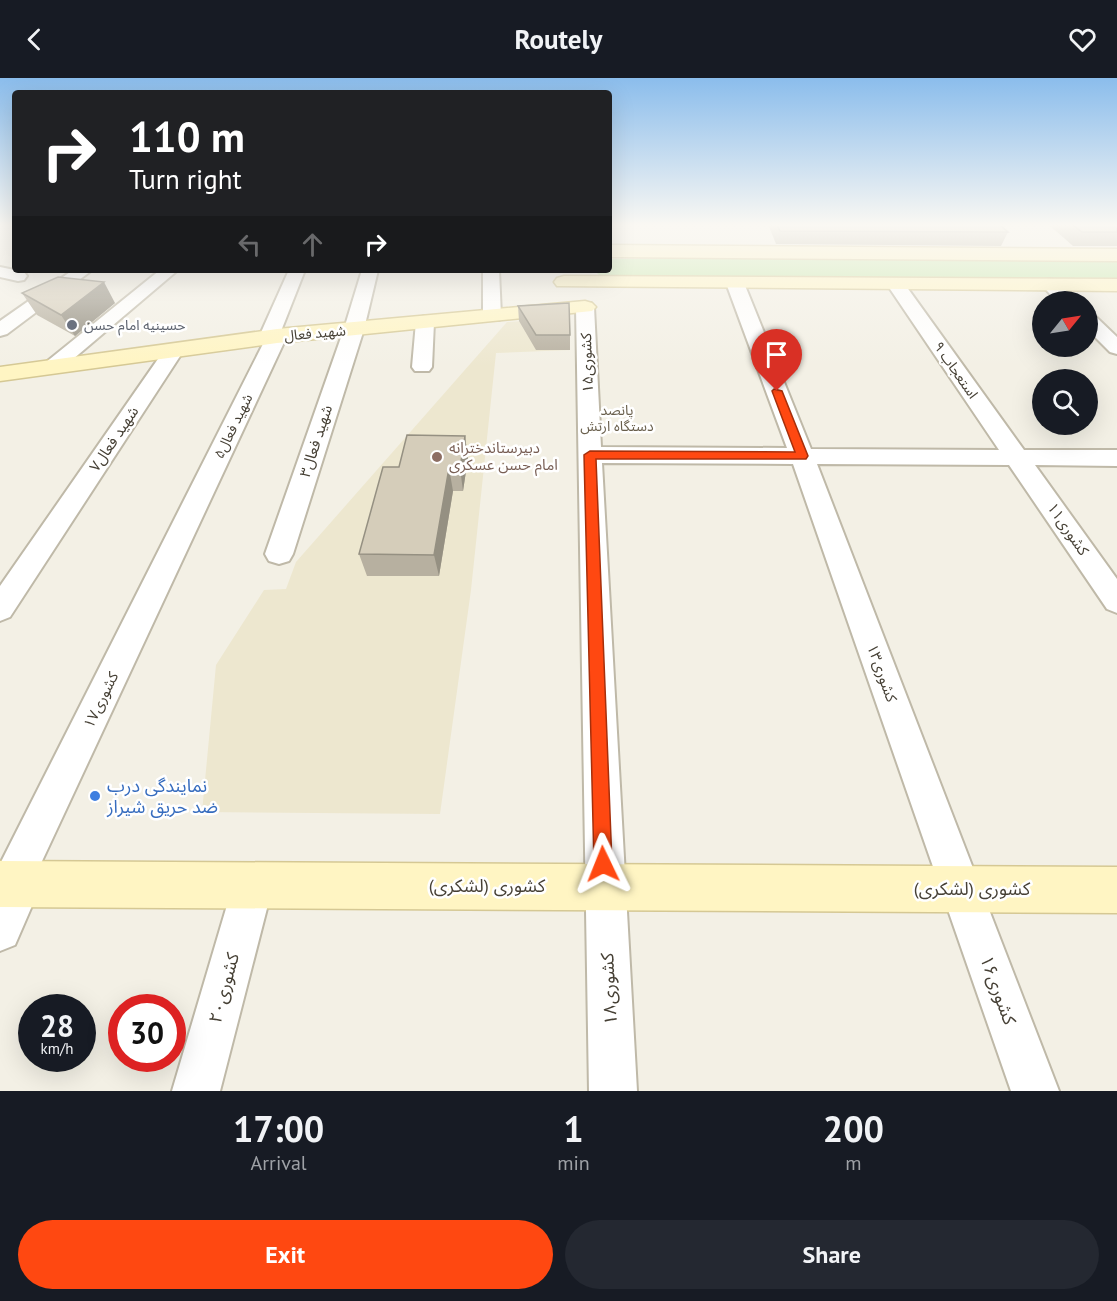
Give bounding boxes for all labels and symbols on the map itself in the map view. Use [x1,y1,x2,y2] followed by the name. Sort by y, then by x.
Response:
[1032,291,1098,357] north arrow
[84,316,186,336] place label: حسینیه امام حسن
[65,318,79,332] marker: حسینیه امام حسن
[283,321,347,345] street label: شهید فعال
[751,329,802,391] pin
[576,332,597,393] street label: کشوری۱۵
[930,338,982,402] street label: استعجاب ۹
[210,391,256,461] street label: شهید فعال۵
[580,401,654,435] district label: پانصد دستگاه ارتش
[85,402,143,475] street label: شهید فعال۷
[295,402,336,479] street label: شهید فعال۳
[449,438,558,476] place label: دبیرستاندخترانه امام حسن عسکری
[430,450,444,464] marker: دبیرستاندخترانه امام حسن عسکری
[1043,499,1094,559] street label: ۱۱کشوری
[863,641,902,705] street label: ۱۳کشوری
[79,668,123,731] street label: ۱۷کشوری
[106,774,218,818] place label: نمایندگی درب ضد حریق شیراز
[88,789,102,803] marker: نمایندگی درب ضد حریق شیراز
[571,832,635,896] position arrow
[429,874,546,897] street label: کشوری (لشکری)
[914,877,1031,900] street label: کشوری (لشکری)
[203,950,244,1026] street label: کشوری۲۰
[595,952,622,1026] street label: کشوری۱۸
[975,952,1022,1028] street label: کشوری۱۶
[108,994,186,1072] speed limit sign: 30

